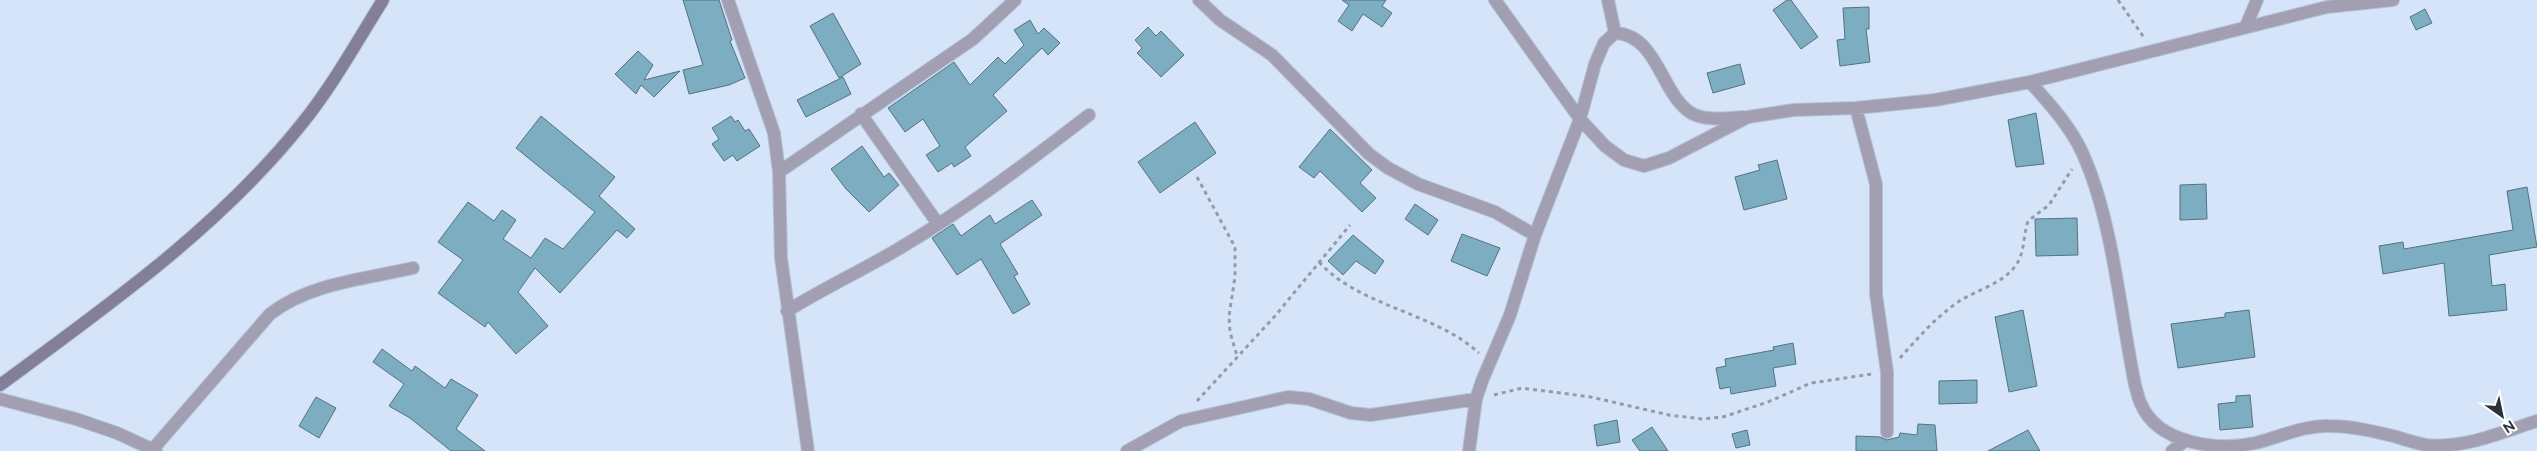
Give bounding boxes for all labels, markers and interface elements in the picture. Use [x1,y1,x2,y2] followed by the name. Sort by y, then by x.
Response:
[2477,391,2527,441] north arrow
[2500,417,2518,437] text: N

